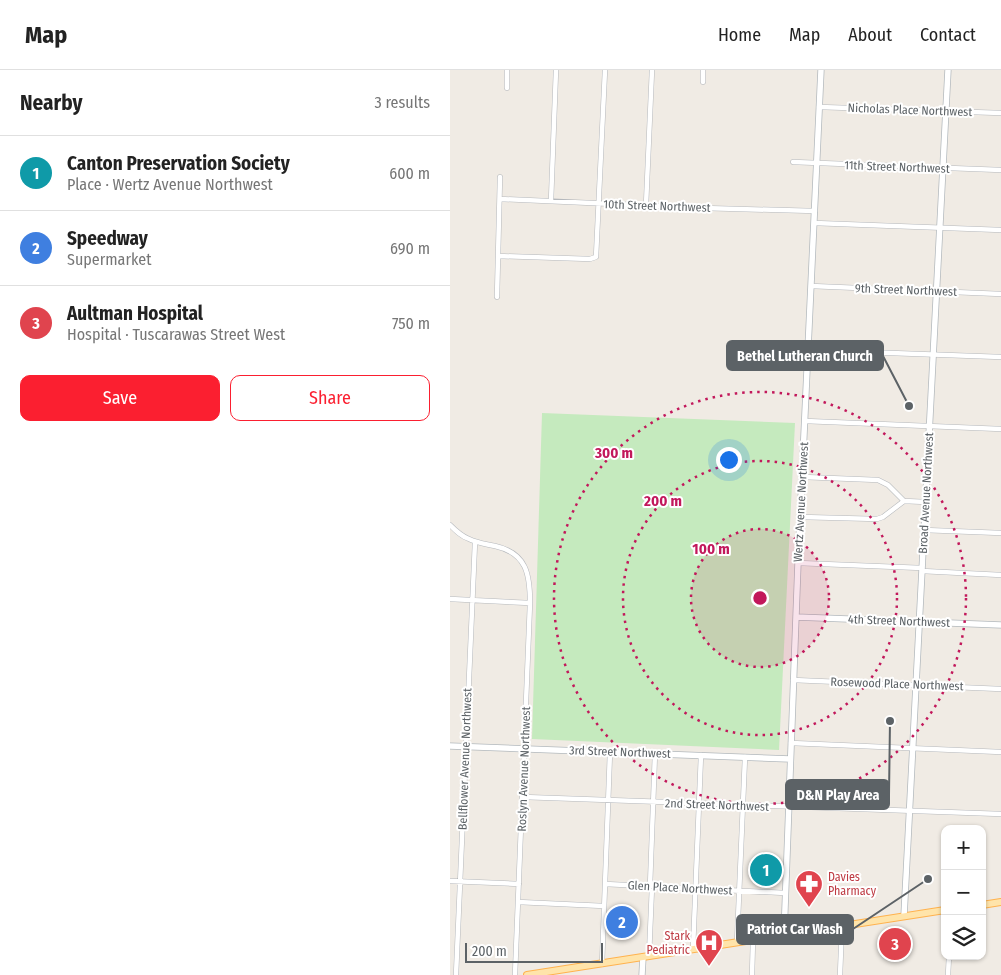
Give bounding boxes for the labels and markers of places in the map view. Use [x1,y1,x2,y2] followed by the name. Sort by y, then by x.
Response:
[727,341,883,370] callout: Bethel Lutheran Church
[751,589,769,607] centre of rings
[786,780,889,809] callout: D&N Play Area
[750,851,782,889] pin: 1
[794,869,824,908] pharmacy icon: Davies Pharmacy
[828,870,877,898] place label: Davies Pharmacy
[606,903,638,941] pin: 2
[737,915,853,944] callout: Patriot Car Wash
[879,925,911,963] pin: 3
[694,928,724,967] hospital icon: Stark Pediatric
[647,929,690,957] place label: Stark Pediatric

